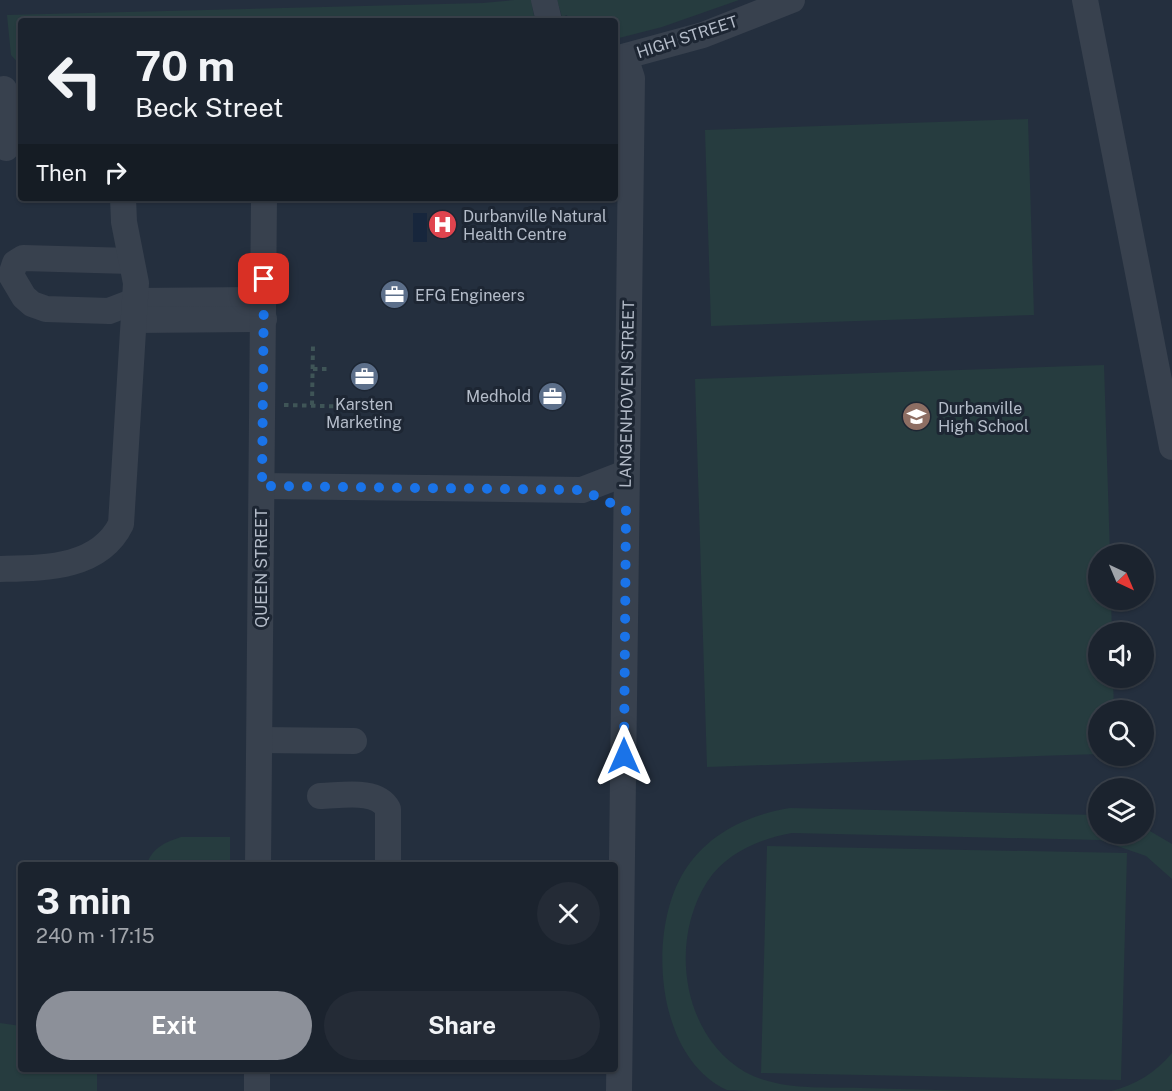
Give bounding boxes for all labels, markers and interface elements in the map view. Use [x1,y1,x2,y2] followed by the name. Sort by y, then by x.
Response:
[634,12,740,62] street label: HIGH STREET
[135,41,235,90] text: 70 m
[36,42,114,120] icon: left
[135,91,284,123] text: Beck Street
[99,156,132,189] icon: right
[36,160,87,186] text: Then
[463,207,607,244] place label: Durbanville Natural Health Centre
[426,209,458,241] hospital icon: Durbanville Natural Health Centre
[238,253,289,304] pin
[247,262,280,295] icon: arrive
[378,279,410,311] office icon: EFG Engineers
[415,286,525,305] place label: EFG Engineers
[616,299,638,488] street label: LANGENHOVEN STREET
[348,360,380,392] office icon: Karsten Marketing
[536,380,568,412] office icon: Medhold
[466,387,531,406] place label: Medhold
[326,395,402,432] place label: Karsten Marketing
[938,399,1029,436] place label: Durbanville High School
[901,401,933,433] school or university icon: Durbanville High School
[252,508,271,628] street label: QUEEN STREET
[1088,544,1154,610] north arrow
[1088,544,1154,844] map controls
[1088,622,1154,688] button: sound
[1088,700,1154,766] button: search
[592,724,656,788] position arrow
[1088,778,1154,844] button: layers
[36,880,131,922] text: 3 min
[537,882,600,945] button: close
[36,924,155,948] text: 240 m · 17:15
[36,991,312,1060] button: Exit
[324,991,600,1060] button: Share

